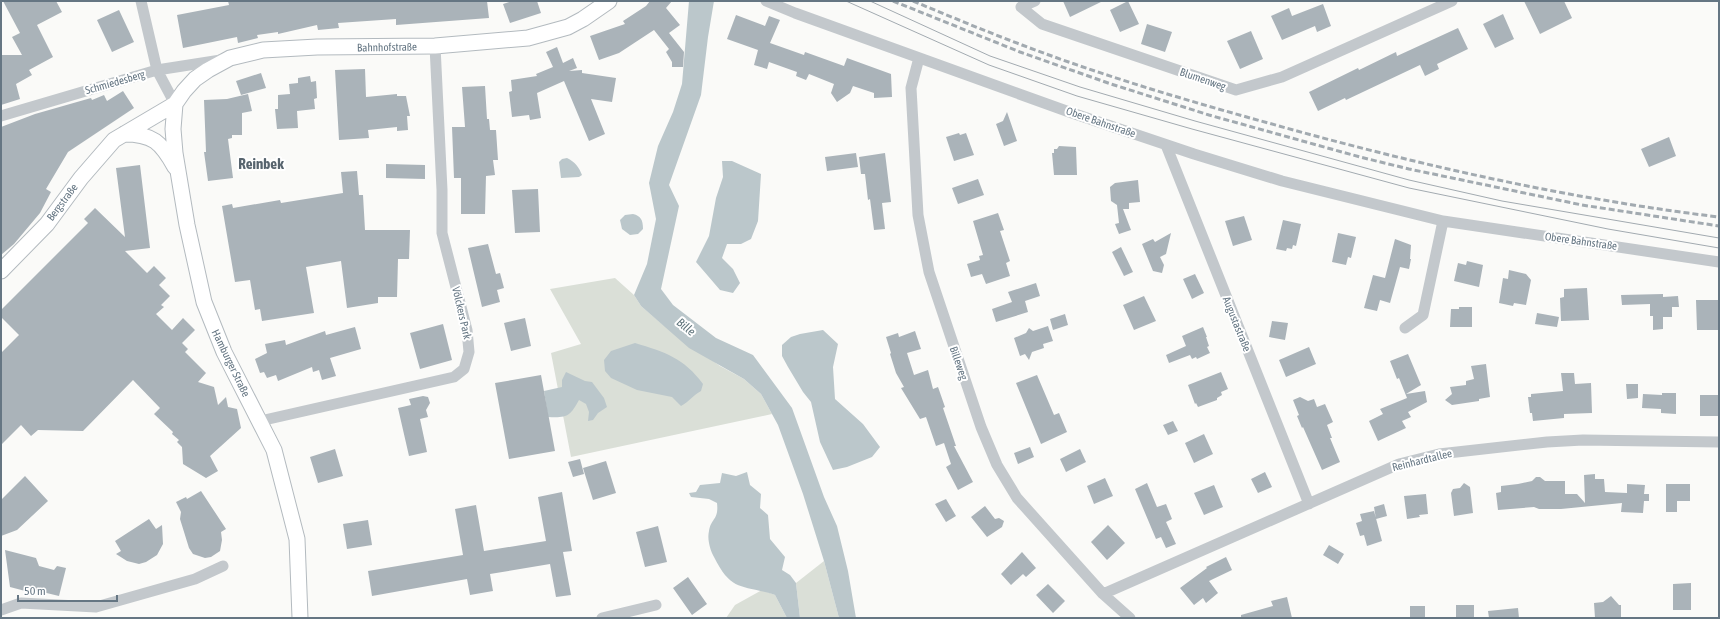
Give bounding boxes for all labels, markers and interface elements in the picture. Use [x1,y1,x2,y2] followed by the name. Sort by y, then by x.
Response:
[357,40,417,54] street label: Bahnhofstraße
[1178,66,1228,93] street label: Blumenweg
[84,68,146,96] street label: Schmiedesberg
[1065,104,1137,140] street label: Obere Bahnstraße
[238,155,284,172] district label: Reinbek
[44,181,80,223] street label: Bergstraße
[1544,230,1618,252] street label: Obere Bahnstraße
[450,285,474,341] street label: Völckers Park
[1221,295,1253,353] street label: Augustastraße
[674,315,699,339] water label: Bille
[210,327,252,399] street label: Hamburger Straße
[948,345,970,382] street label: Billeweg
[1391,447,1453,473] street label: Reinhardtallee
[18,577,117,603] scale bar
[24,584,46,598] text: 50 m

